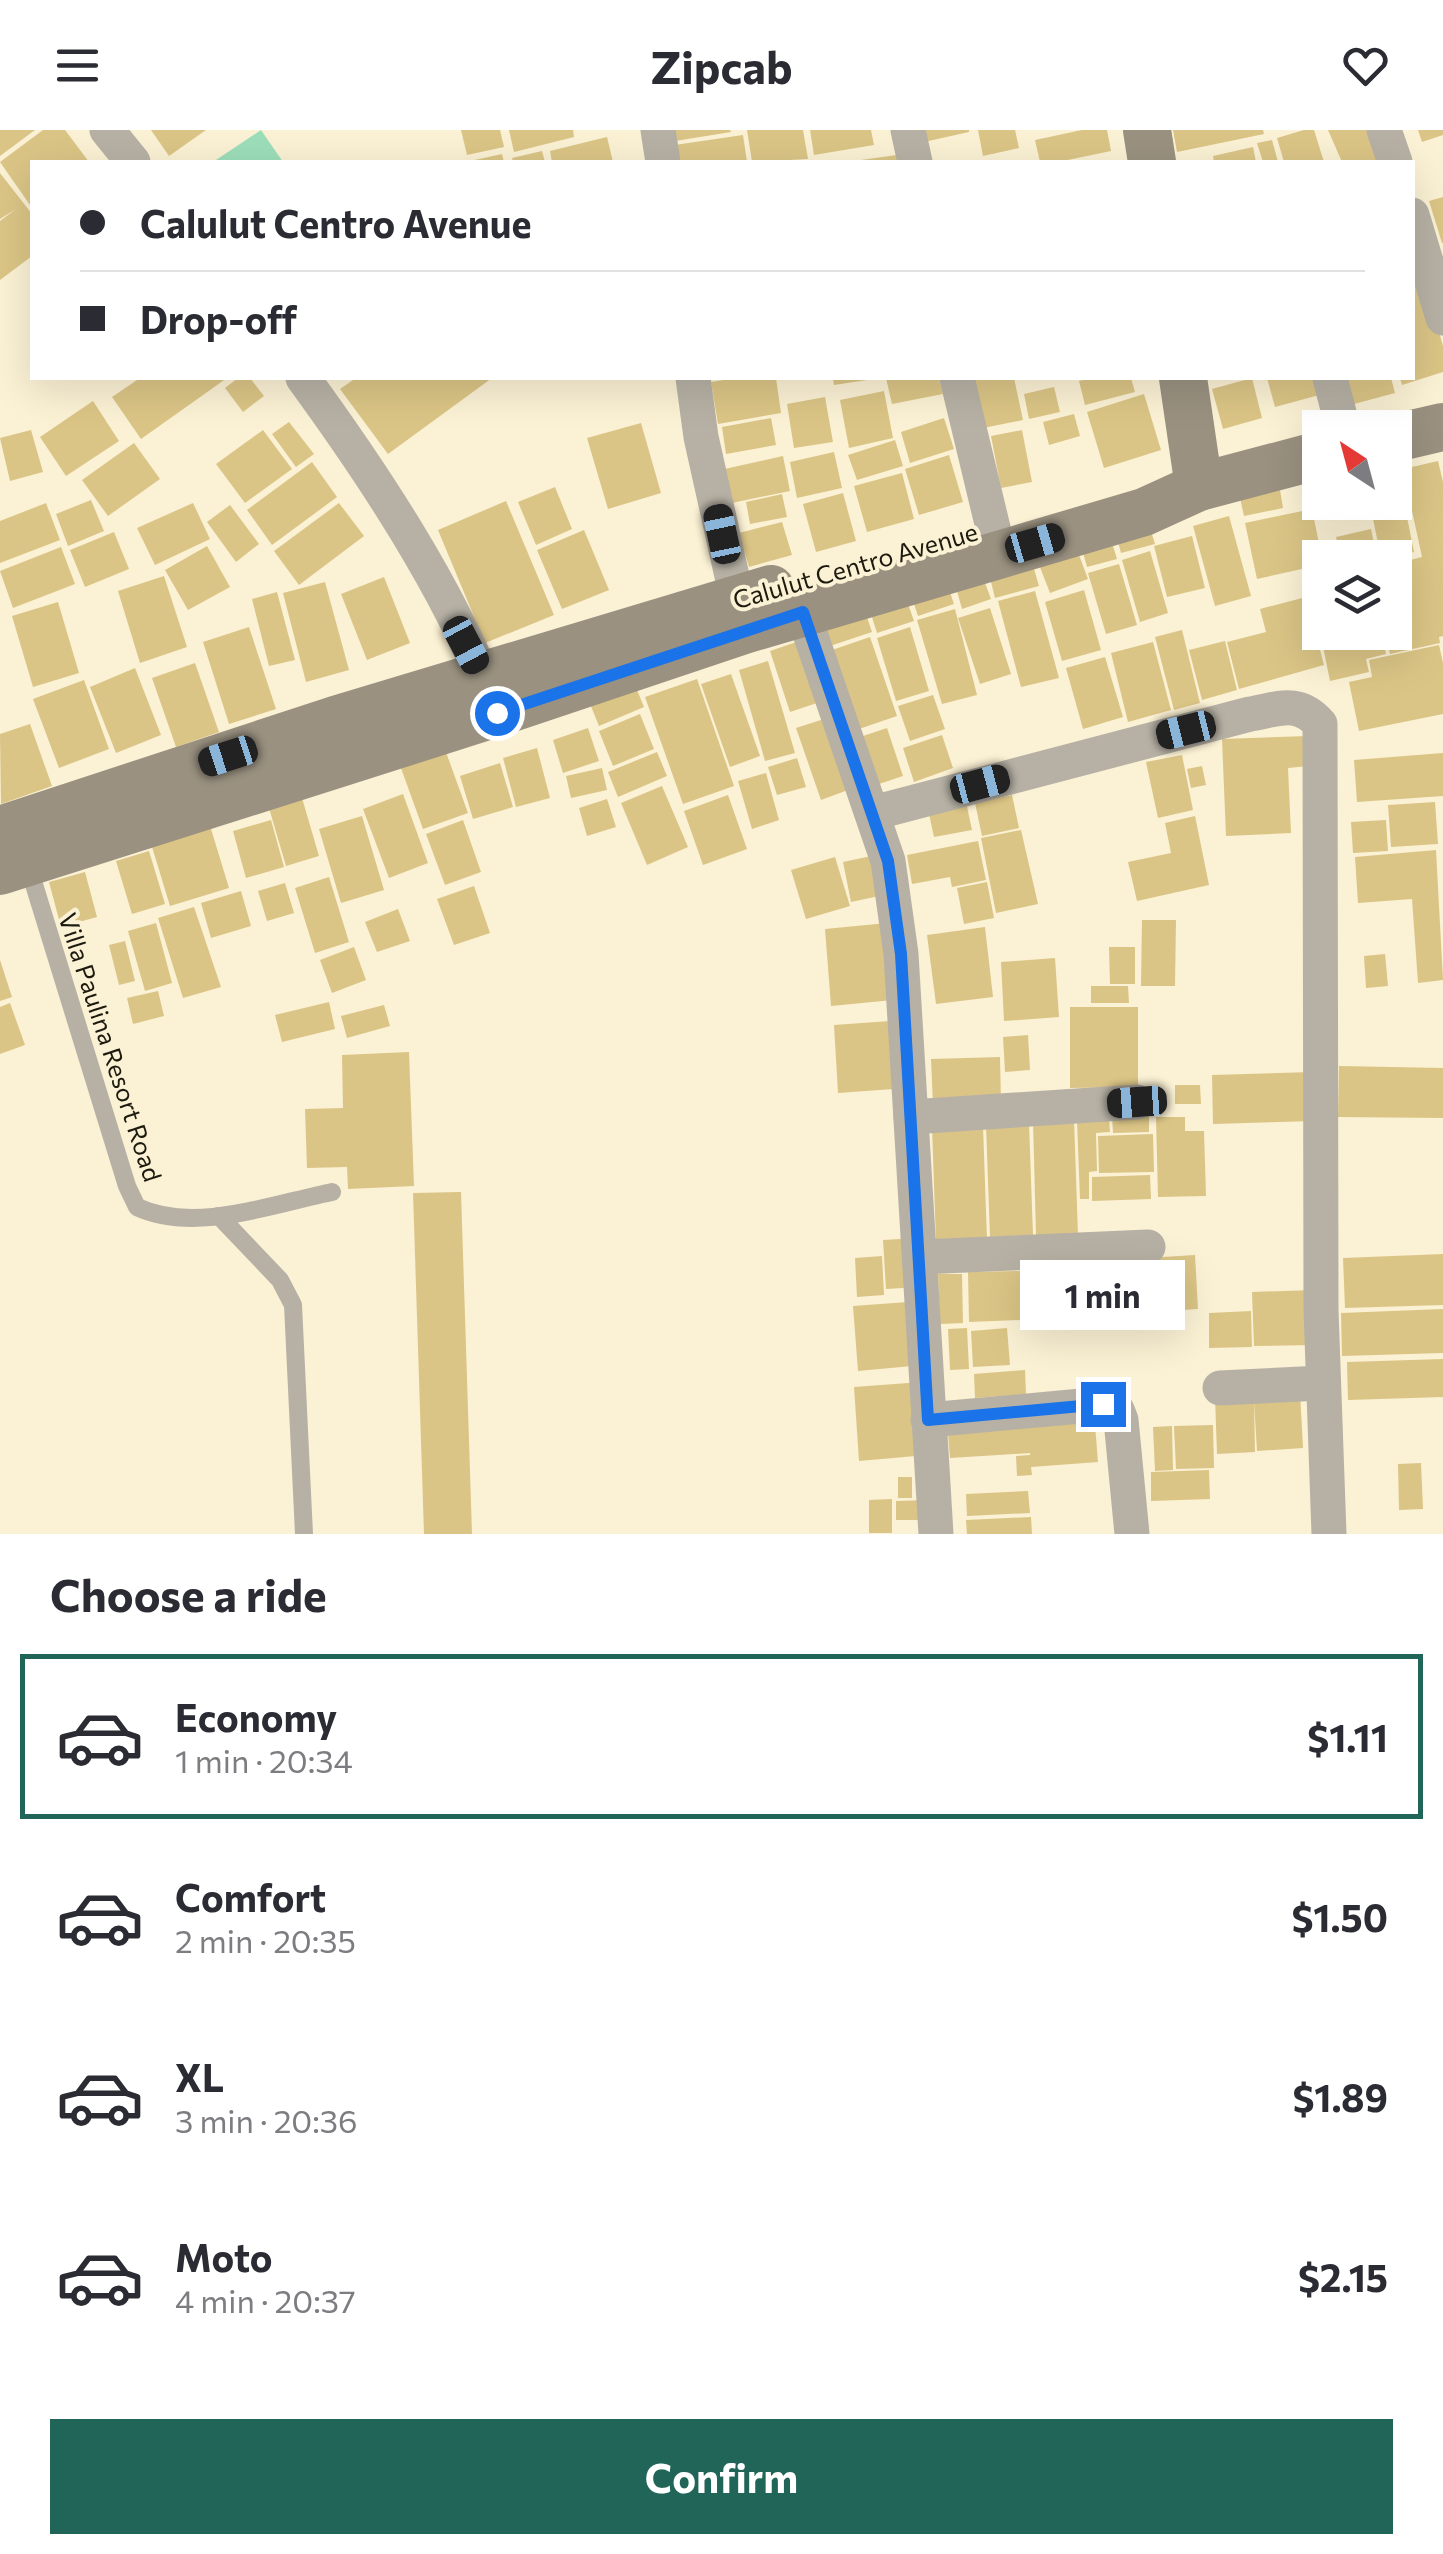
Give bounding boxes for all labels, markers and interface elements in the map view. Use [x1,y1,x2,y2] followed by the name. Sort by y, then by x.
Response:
[50,38,105,93] icon: menu
[650,38,793,93] text: Zipcab
[1338,38,1393,93] icon: heart
[140,199,531,246] text: Calulut Centro Avenue
[140,295,297,342] text: Drop-off
[1302,410,1412,520] north arrow
[1302,410,1412,650] map controls
[701,502,743,566] car
[729,516,981,614] street label: Calulut Centro Avenue
[1002,520,1068,566] car
[1302,540,1412,650] button: layers
[439,611,493,679] car
[475,691,520,736] route start
[1153,708,1219,752] car
[195,732,261,780] car
[947,762,1013,806] car
[53,909,169,1185] street label: Villa Paulina Resort Road
[1106,1085,1168,1119] car
[1020,1259,1186,1329] callout: 1 min
[1065,1275,1140,1315] text: 1 min
[1081,1382,1126,1427] route end
[50,1566,327,1621] text: Choose a ride
[55,1692,145,1782] icon: car
[175,1693,337,1740] text: Economy
[1307,1713,1388,1760] text: $1.11
[175,1740,353,1780] text: 1 min · 20:34
[55,1872,145,1962] icon: car
[175,1873,326,1920] text: Comfort
[1292,1893,1388,1940] text: $1.50
[175,1920,356,1960] text: 2 min · 20:35
[55,2052,145,2142] icon: car
[175,2053,224,2100] text: XL
[1292,2073,1388,2120] text: $1.89
[175,2100,357,2140] text: 3 min · 20:36
[55,2232,145,2322] icon: car
[175,2233,273,2280] text: Moto
[1298,2253,1388,2300] text: $2.15
[175,2280,356,2320] text: 4 min · 20:37
[50,2419,1393,2534] button: Confirm

